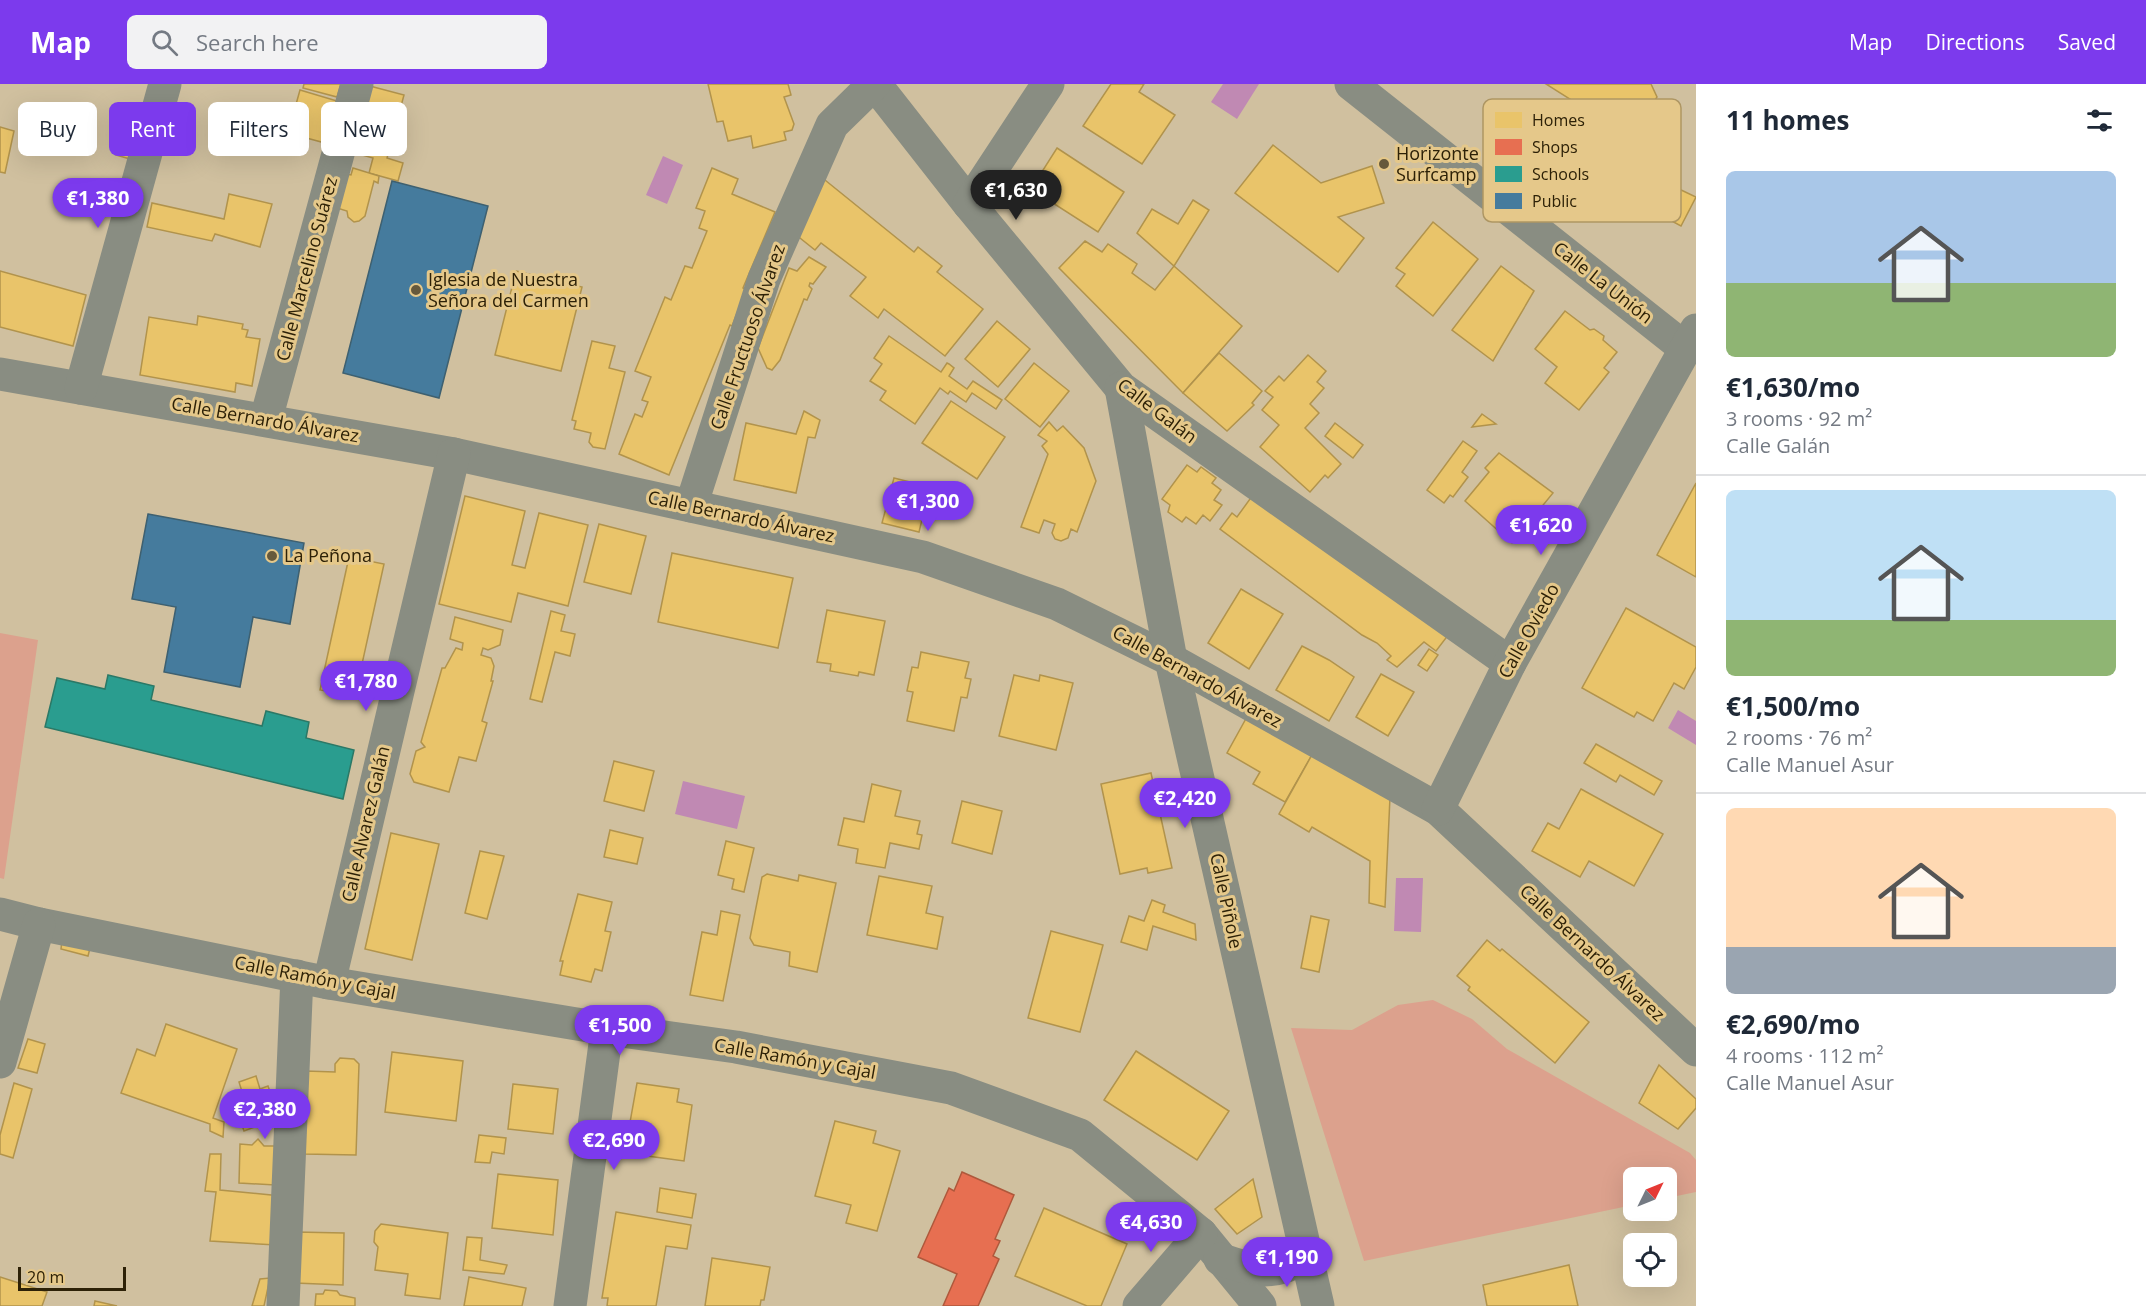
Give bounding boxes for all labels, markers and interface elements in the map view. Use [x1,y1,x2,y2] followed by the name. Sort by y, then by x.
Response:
[127,15,547,69] search box
[30,23,91,61] text: Map
[148,26,181,59] icon: search
[196,27,319,57] text: Search here
[1849,28,1892,56] text: Map
[1925,28,2025,56] text: Directions
[2058,28,2116,56] text: Saved
[1483,99,1681,222] legend
[18,102,97,156] chip: Buy
[109,102,196,156] chip: Rent
[208,102,309,156] chip: Filters
[321,102,407,156] chip: New
[1726,102,1850,138] text: 11 homes
[2083,104,2116,137] icon: filters
[1532,109,1585,131] text: Homes
[1532,136,1578,158] text: Shops
[1396,141,1479,186] place label: Horizonte Surfcamp
[1377,157,1391,171] marker: Horizonte Surfcamp
[1532,163,1589,185] text: Schools
[967,170,1065,221] pin: €1,630
[270,174,342,364] street label: Calle Marcelino Suárez
[985,176,1047,203] text: €1,630
[49,178,147,229] pin: €1,380
[67,184,129,211] text: €1,380
[1532,190,1577,212] text: Public
[1867,210,1975,318] icon: home
[1549,236,1658,329] street label: Calle La Unión
[704,241,790,433] street label: Calle Fructuoso Álvarez
[428,267,589,312] place label: Iglesia de Nuestra Señora del Carmen
[409,283,423,297] marker: Iglesia de Nuestra Señora del Carmen
[1726,369,1860,405] text: €1,630/mo
[1113,372,1202,448] street label: Calle Galán
[170,391,361,447] street label: Calle Bernardo Álvarez
[1726,405,1872,432] text: 3 rooms · 92 m²
[1726,432,1830,459] text: Calle Galán
[879,481,977,532] pin: €1,300
[646,485,837,548] street label: Calle Bernardo Álvarez
[897,487,959,514] text: €1,300
[1492,505,1590,556] pin: €1,620
[1510,511,1572,538] text: €1,620
[1867,529,1975,637] icon: home
[284,543,372,567] place label: La Peñona
[265,549,279,563] marker: La Peñona
[1492,579,1564,682] street label: Calle Oviedo
[1109,620,1286,733] street label: Calle Bernardo Álvarez
[317,661,415,712] pin: €1,780
[335,667,397,694] text: €1,780
[1726,688,1860,724] text: €1,500/mo
[1726,724,1872,751] text: 2 rooms · 76 m²
[335,743,395,904] street label: Calle Alvarez Galán
[1726,751,1894,778] text: Calle Manuel Asur
[1136,778,1234,829] pin: €2,420
[1154,784,1216,811] text: €2,420
[1867,847,1975,955] icon: home
[1205,851,1249,951] street label: Calle Piñole
[1515,879,1670,1026] street label: Calle Bernardo Álvarez
[233,950,398,1004] street label: Calle Ramón y Cajal
[571,1005,669,1056] pin: €1,500
[1726,1006,1860,1042] text: €2,690/mo
[589,1011,651,1038] text: €1,500
[713,1032,878,1084] street label: Calle Ramón y Cajal
[1726,1042,1884,1069] text: 4 rooms · 112 m²
[1726,1069,1894,1096] text: Calle Manuel Asur
[216,1089,314,1140] pin: €2,380
[234,1095,296,1122] text: €2,380
[565,1120,663,1171] pin: €2,690
[583,1126,645,1153] text: €2,690
[1623,1167,1677,1221] north arrow
[1623,1167,1677,1287] map controls
[1102,1202,1200,1253] pin: €4,630
[1120,1208,1182,1235] text: €4,630
[1623,1233,1677,1287] button: locate
[1238,1237,1336,1288] pin: €1,190
[1256,1243,1318,1270] text: €1,190
[18,1264,126,1292] scale bar
[27,1266,64,1288] text: 20 m

